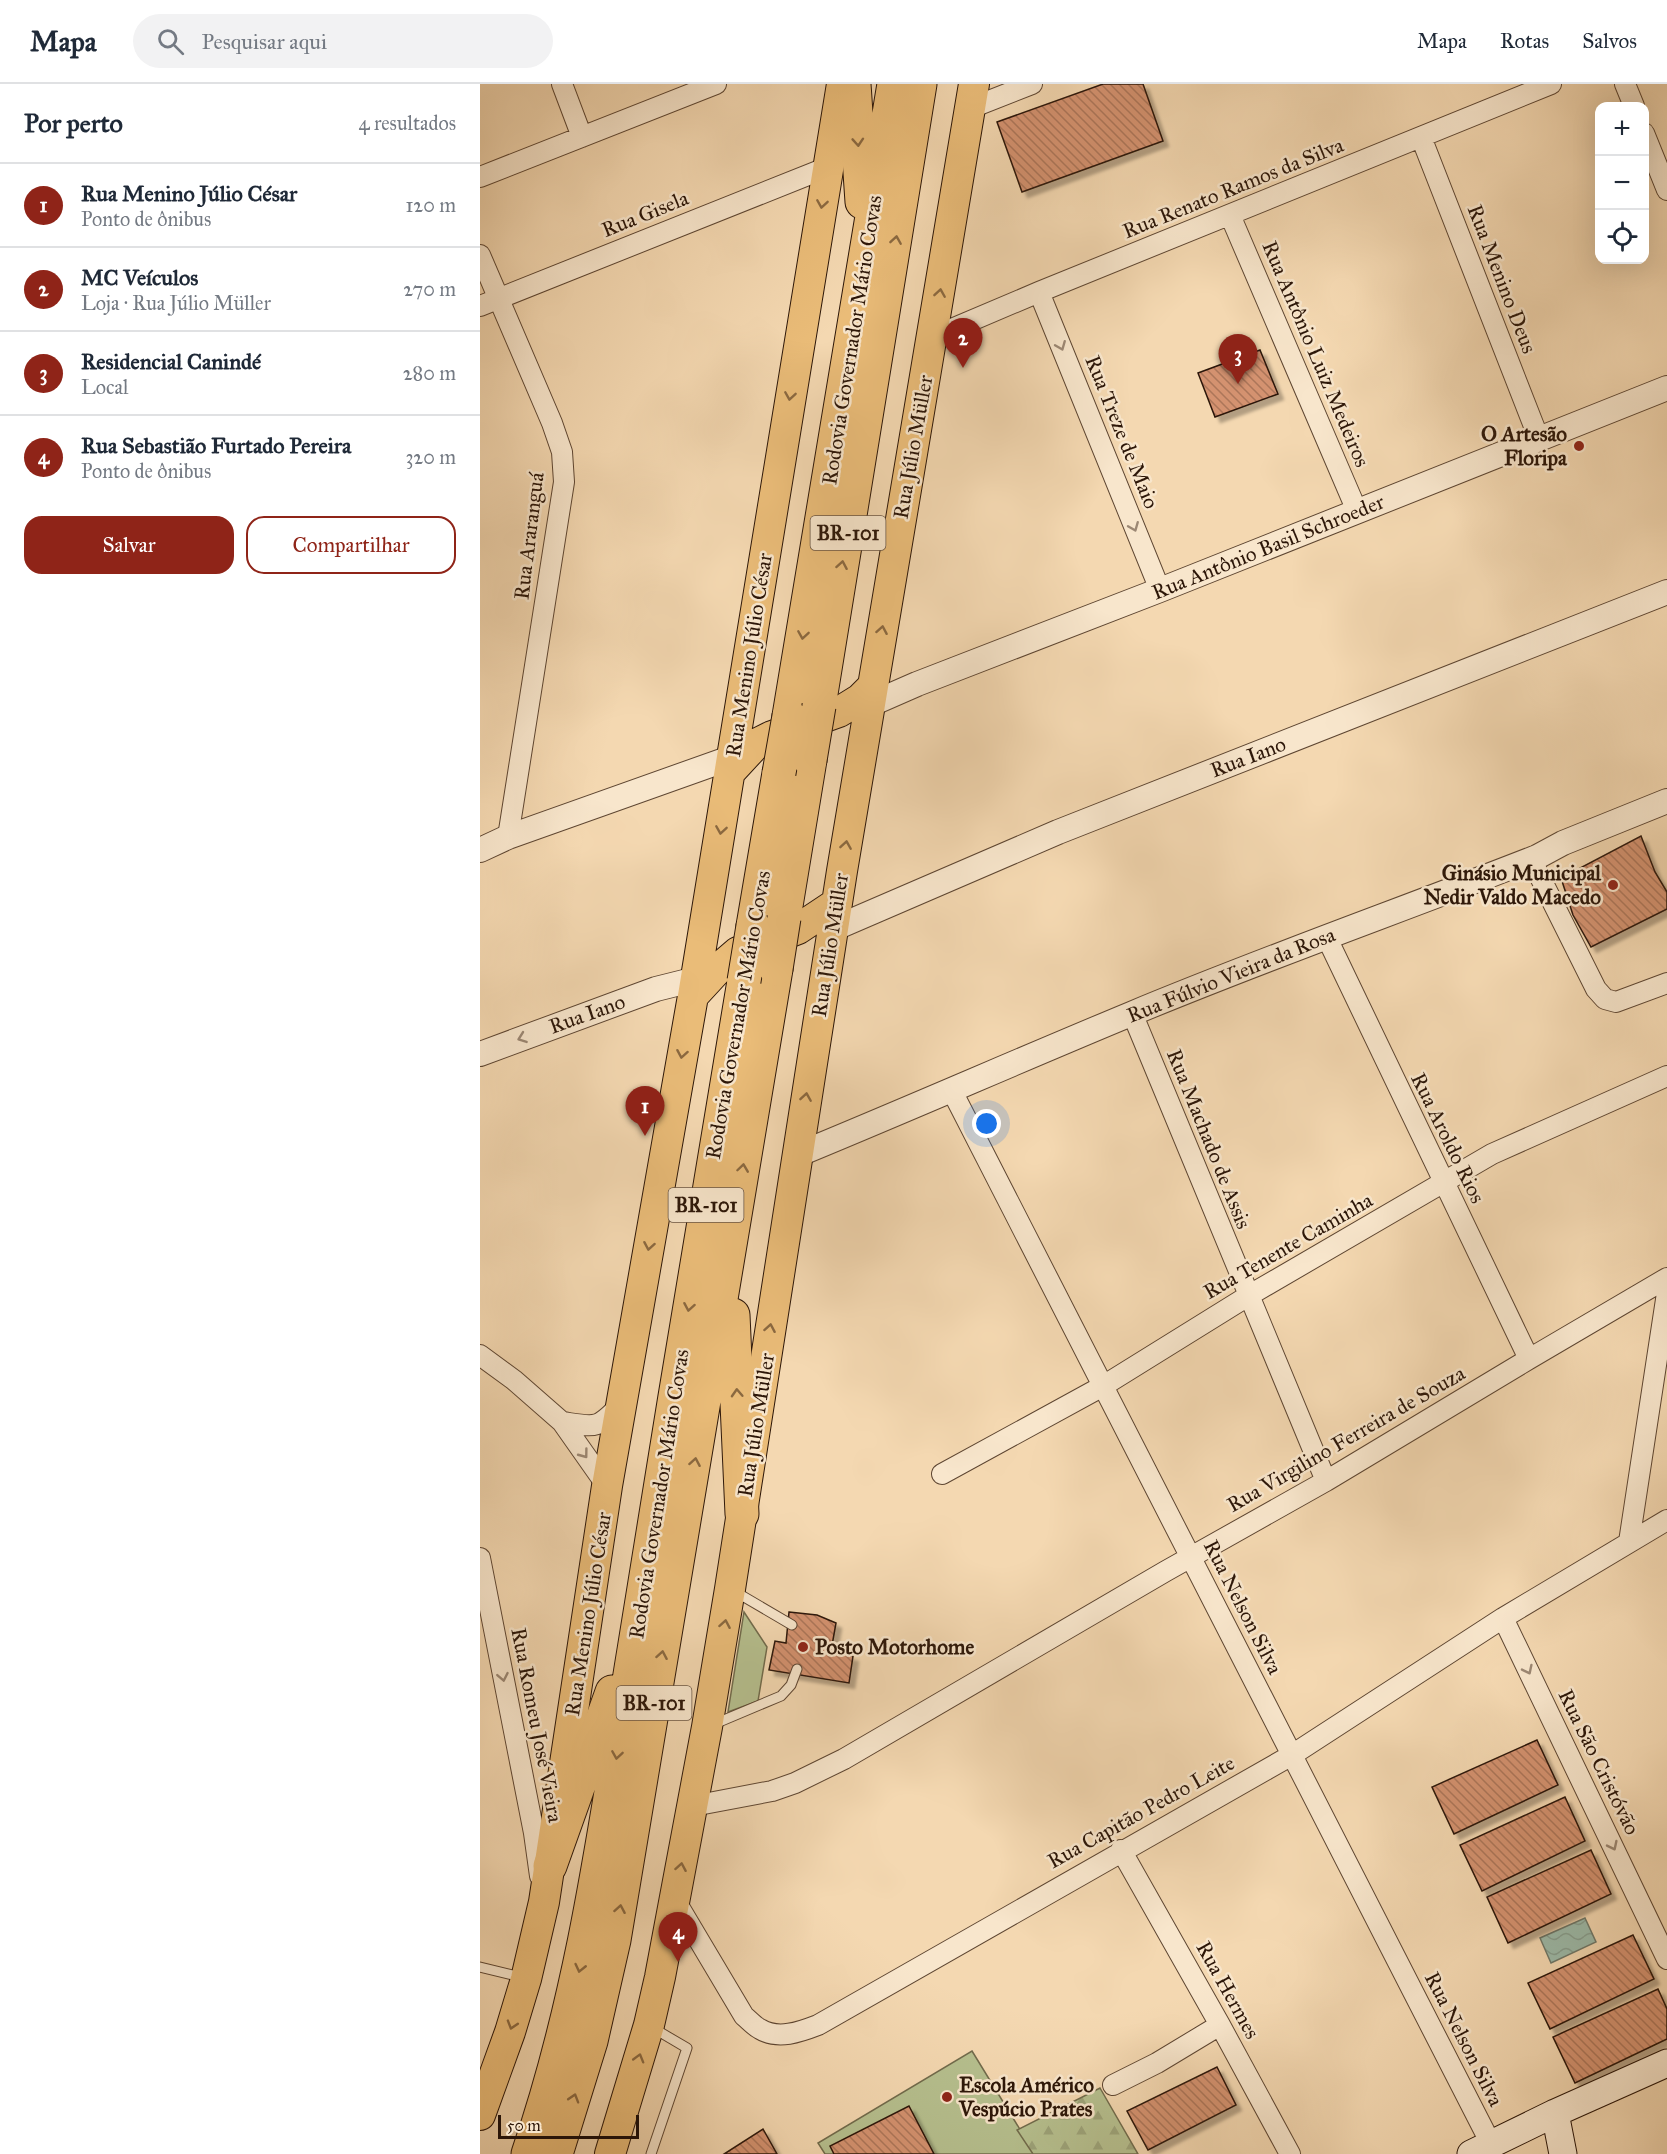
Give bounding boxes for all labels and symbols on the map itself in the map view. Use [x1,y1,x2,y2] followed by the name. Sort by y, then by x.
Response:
[1119,132,1347,244] street label: Rua Renato Ramos da Silva
[851,138,864,147] one-way arrow
[598,185,692,243] street label: Rua Gisela
[816,193,888,487] street label: Rodovia Governador Mário Covas
[816,199,829,209] one-way arrow
[1462,201,1542,357] street label: Rua Menino Deus
[889,235,901,245] one-way arrow
[1257,237,1375,471] street label: Rua Antônio Luiz Medeiros
[933,288,946,298] one-way arrow
[944,318,982,368] pin: 2
[1218,334,1257,384] pin: 3
[1054,340,1066,351] one-way arrow
[1079,351,1165,513] street label: Rua Treze de Maio
[888,373,938,521] street label: Rua Júlio Müller
[784,391,797,401] one-way arrow
[1481,421,1568,471] place label: O Artesão Floripa
[1572,439,1586,453] marker: O Artesão Floripa
[508,471,550,601] street label: Rua Araranguá
[1148,488,1388,606] street label: Rua Antônio Basil Schroeder
[810,516,886,550] road number: BR-101
[1127,520,1139,531] one-way arrow
[720,551,778,759] street label: Rua Menino Júlio César
[836,561,848,570] one-way arrow
[875,625,887,634] one-way arrow
[797,631,809,640] one-way arrow
[1206,731,1290,783] street label: Rua Iano
[715,826,727,835] one-way arrow
[839,840,852,850] one-way arrow
[1423,860,1602,910] place label: Ginásio Municipal Nedir Valdo Macedo
[700,869,776,1161] street label: Rodovia Governador Mário Covas
[806,871,854,1019] street label: Rua Júlio Müller
[1606,878,1620,892] marker: Ginásio Municipal Nedir Valdo Macedo
[1123,921,1339,1029] street label: Rua Fúlvio Vieira da Rosa
[545,988,629,1040] street label: Rua Iano
[517,1031,527,1044] one-way arrow
[1161,1045,1257,1233] street label: Rua Machado de Assis
[677,1049,689,1059] one-way arrow
[1405,1068,1491,1208] street label: Rua Aroldo Rios
[626,1086,664,1136] pin: 1
[800,1093,812,1102] one-way arrow
[972,1109,1001,1138] your location
[737,1164,749,1173] one-way arrow
[1199,1187,1377,1305] street label: Rua Tenente Caminha
[668,1188,744,1222] road number: BR-101
[643,1241,655,1251] one-way arrow
[683,1303,695,1312] one-way arrow
[764,1323,776,1333] one-way arrow
[623,1347,695,1641] street label: Rodovia Governador Mário Covas
[732,1351,780,1499] street label: Rua Júlio Müller
[1222,1360,1470,1518] street label: Rua Virgilino Ferreira de Souza
[730,1388,743,1397] one-way arrow
[577,1448,588,1459] one-way arrow
[688,1458,701,1468] one-way arrow
[559,1510,617,1718] street label: Rua Menino Júlio César
[1198,1535,1288,1679] street label: Rua Nelson Silva
[718,1620,730,1629] one-way arrow
[505,1625,569,1825] street label: Rua Romeu José Vieira
[815,1634,974,1660] place label: Posto Motorhome
[796,1640,810,1654] marker: Posto Motorhome
[656,1650,668,1659] one-way arrow
[1521,1664,1533,1675] one-way arrow
[496,1672,509,1682] one-way arrow
[1553,1685,1646,1839] street label: Rua São Cristóvão
[616,1686,692,1720] road number: BR-101
[611,1750,623,1760] one-way arrow
[1043,1750,1239,1874] street label: Rua Capitão Pedro Leite
[1605,1840,1617,1851] one-way arrow
[674,1863,687,1873] one-way arrow
[613,1904,625,1914] one-way arrow
[658,1912,698,1962] pin: 4
[1191,1937,1265,2043] street label: Rua Hermes
[574,1963,587,1973] one-way arrow
[1419,1967,1509,2111] street label: Rua Nelson Silva
[507,2019,519,2030] one-way arrow
[632,2053,644,2064] one-way arrow
[958,2072,1094,2122] place label: Escola Américo Vespúcio Prates
[940,2090,954,2104] marker: Escola Américo Vespúcio Prates
[567,2093,579,2104] one-way arrow
[498,2112,639,2140] scale bar

